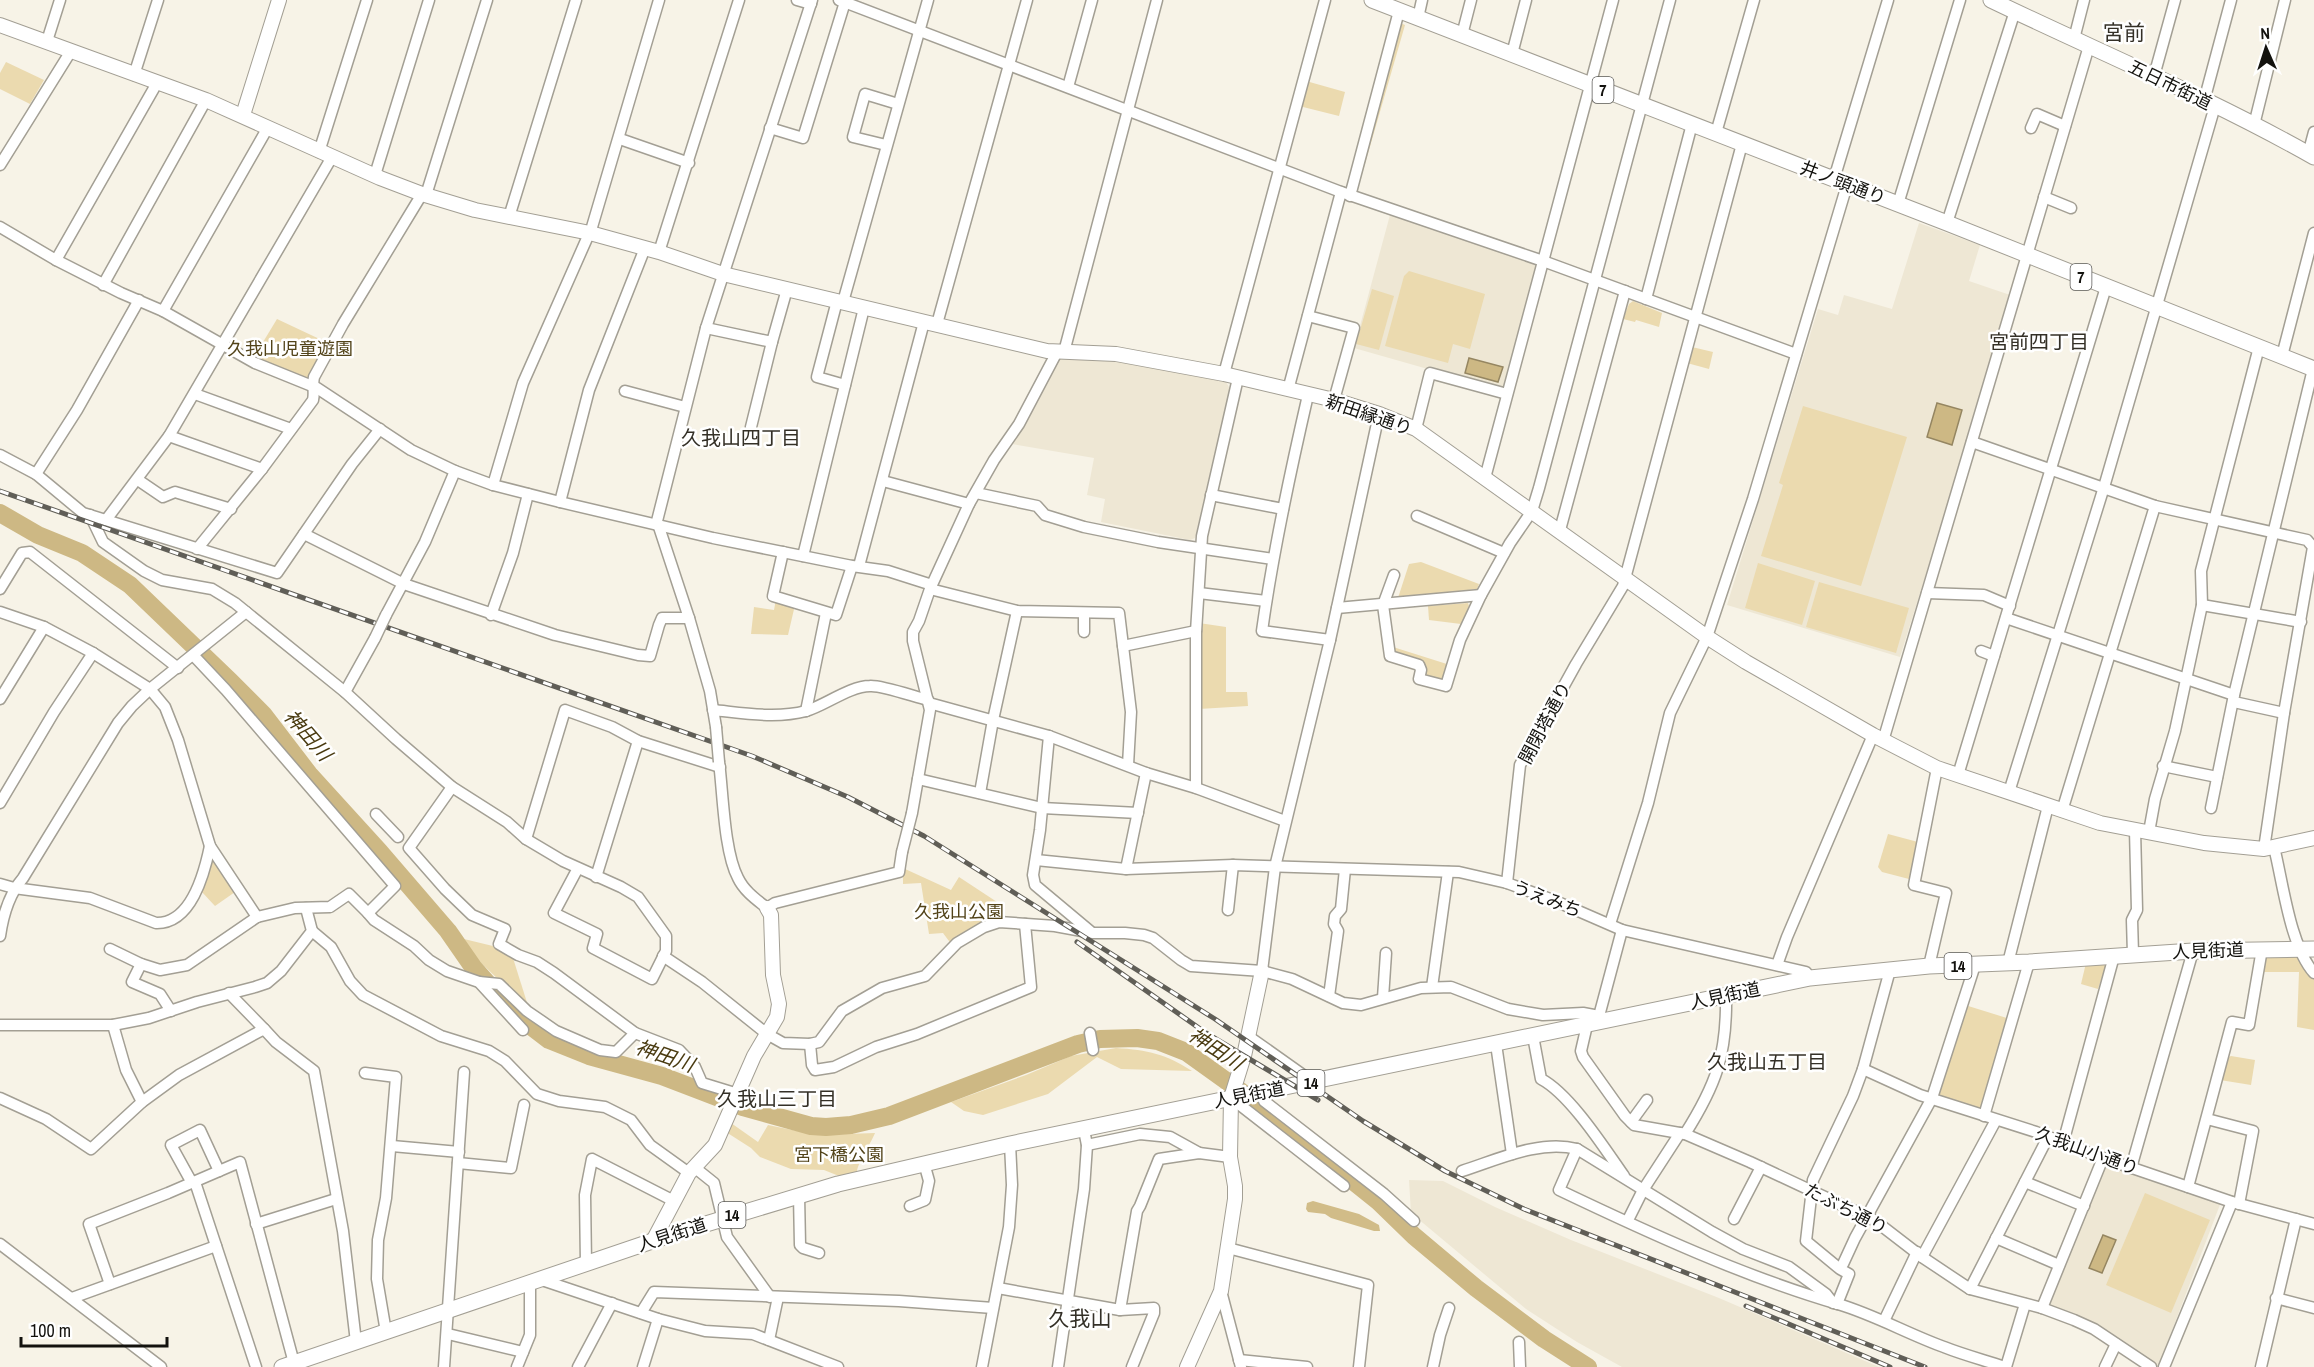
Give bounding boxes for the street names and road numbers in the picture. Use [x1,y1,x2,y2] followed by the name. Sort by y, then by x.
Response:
[2124,54,2216,116] street label: 五日市街道
[1592,77,1614,103] road number: 7
[1797,155,1890,210] street label: 井ノ頭通り
[2070,264,2092,290] road number: 7
[1323,388,1416,441] street label: 新田縁通り
[1512,677,1577,768] street label: 開閉塔通り
[1509,874,1585,923] street label: うえみち
[2172,937,2244,964] street label: 人見街道
[1944,953,1972,979] road number: 14
[1687,976,1763,1015] street label: 人見街道
[1298,1070,1324,1096] road number: 14
[1211,1075,1287,1114] street label: 人見街道
[2032,1120,2142,1181] street label: 久我山小通り
[1800,1177,1892,1240] street label: たぶち通り
[718,1202,746,1228] road number: 14
[634,1212,710,1258] street label: 人見街道

